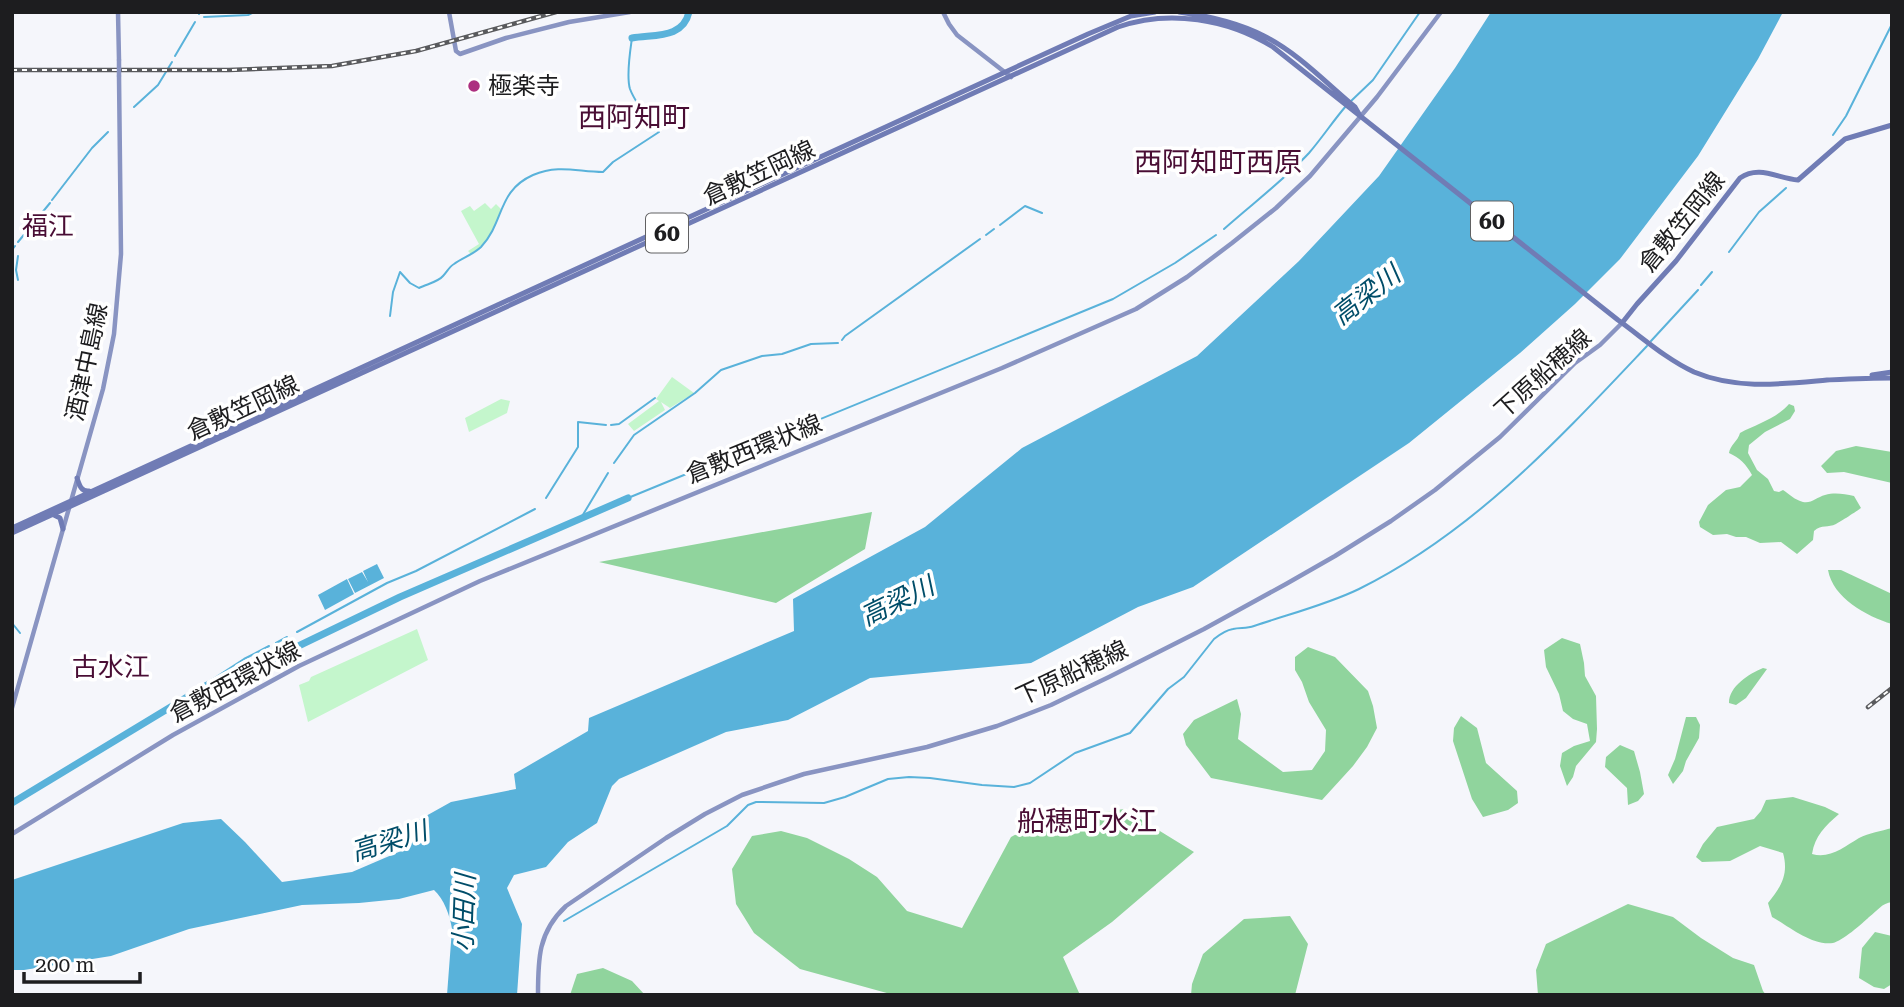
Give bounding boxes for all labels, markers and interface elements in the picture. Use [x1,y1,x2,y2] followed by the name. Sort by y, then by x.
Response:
[488,72,560,100] place label: 極楽寺
[466,78,482,94] marker: 極楽寺
[578,101,690,134] district label: 西阿知町
[699,135,819,211] street label: 倉敷笠岡線
[1134,146,1302,179] district label: 西阿知町西原
[1633,167,1731,277] street label: 倉敷笠岡線
[1471,202,1513,241] road number: 60
[22,211,74,241] district label: 福江
[646,214,688,252] road number: 60
[1326,257,1408,331] water label: 高梁川
[61,300,113,424] street label: 酒津中島線
[1489,323,1597,425] street label: 下原船穂線
[183,370,303,446] street label: 倉敷笠岡線
[682,409,826,489] street label: 倉敷西環状線
[855,569,941,632] water label: 高梁川
[1012,635,1132,711] street label: 下原船穂線
[165,636,305,728] street label: 倉敷西環状線
[72,652,150,682] district label: 古水江
[1017,805,1157,838] district label: 船穂町水江
[347,814,434,867] water label: 高梁川
[448,871,480,953] water label: 小田川
[24,940,140,984] scale bar
[35,953,95,977] text: 200 m

